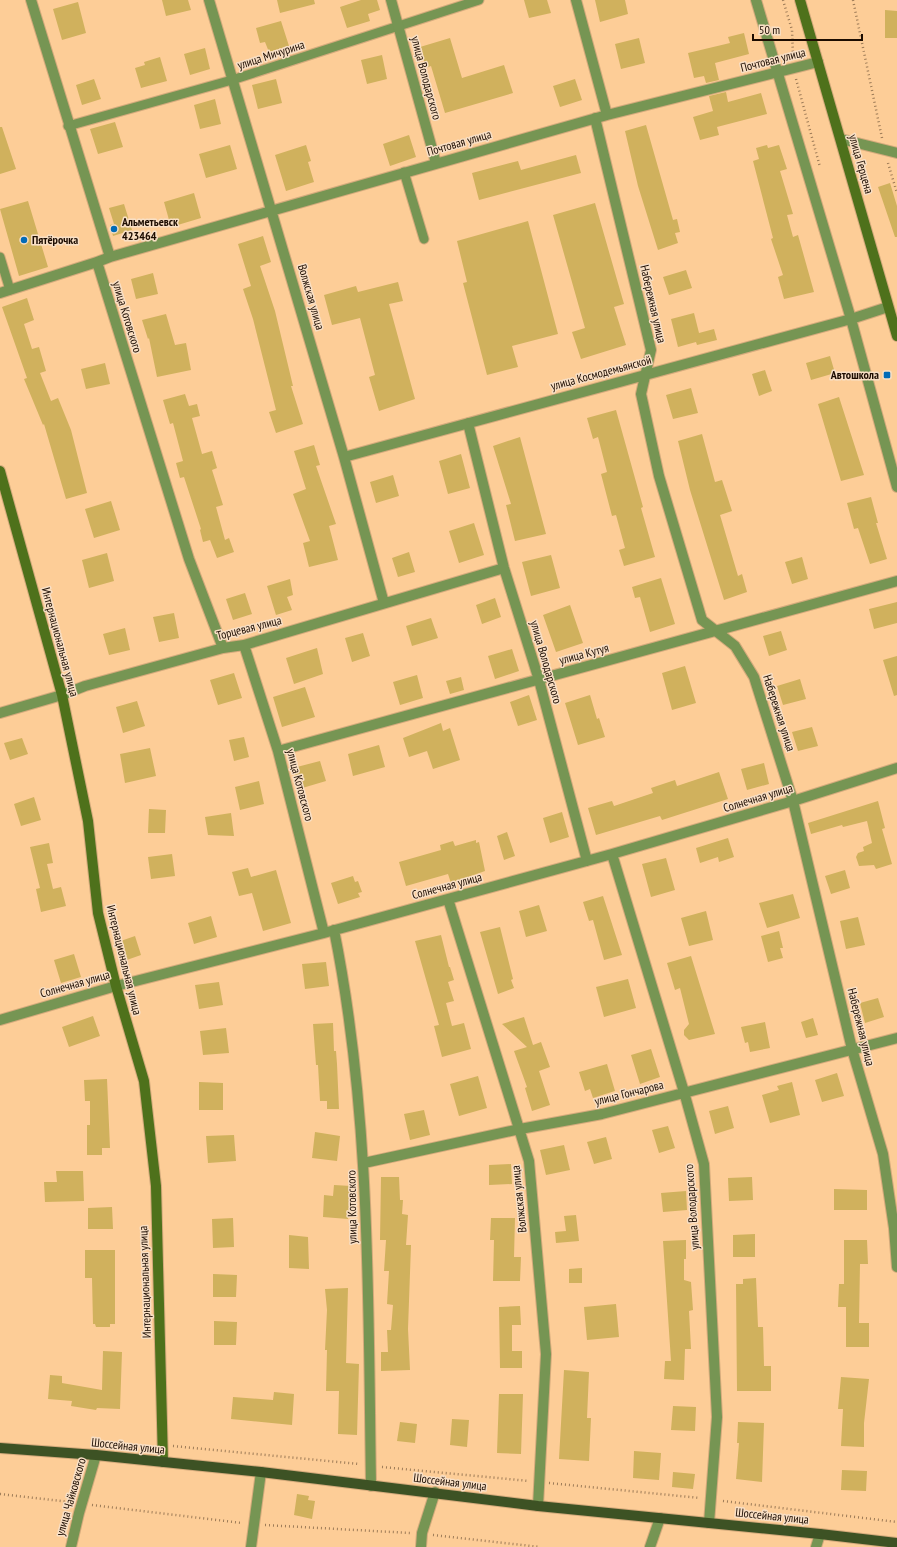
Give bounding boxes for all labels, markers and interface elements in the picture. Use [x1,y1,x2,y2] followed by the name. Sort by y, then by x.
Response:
[753,16,862,42] scale bar
[759,22,780,37] text: 50 m
[408,34,445,121] street label: улица Володарского
[235,37,307,72] street label: улица Мичурина
[739,44,807,75] street label: Почтовая улица
[425,126,493,159] street label: Почтовая улица
[846,133,877,195] street label: улица Герцена
[121,214,178,243] place label: Альметьевск 423464
[109,224,119,234] marker: Альметьевск 423464
[32,232,78,247] place label: Пятёрочка
[19,235,29,245] marker: Пятёрочка
[295,262,328,332] street label: Волжская улица
[637,263,670,345] street label: Набережная улица
[110,279,145,354] street label: улица Котовского
[549,352,653,393] street label: улица Космодемьянской
[830,367,879,382] place label: Автошкола
[882,370,892,380] marker: Автошкола
[39,586,82,698] street label: Интернациональная улица
[215,612,283,643] street label: Торцевая улица
[527,618,566,705] street label: улица Володарского
[557,640,611,667] street label: улица Кутуя
[760,673,799,753] street label: Набережная улица
[284,747,317,822] street label: улица Котовского
[721,780,795,815] street label: Солнечная улица
[410,869,484,902] street label: Солнечная улица
[104,903,145,1016] street label: Интернациональная улица
[38,966,112,1001] street label: Солнечная улица
[845,986,878,1068] street label: Набережная улица
[593,1077,665,1108] street label: улица Гончарова
[507,1164,529,1233] street label: Волжская улица
[681,1164,702,1250] street label: улица Володарского
[343,1170,360,1244] street label: улица Котовского
[135,1225,154,1339] street label: Интернациональная улица
[91,1434,166,1457] street label: Шоссейная улица
[52,1456,89,1537] street label: улица Чайковского
[413,1470,488,1493] street label: Шоссейная улица
[735,1504,810,1527] street label: Шоссейная улица

